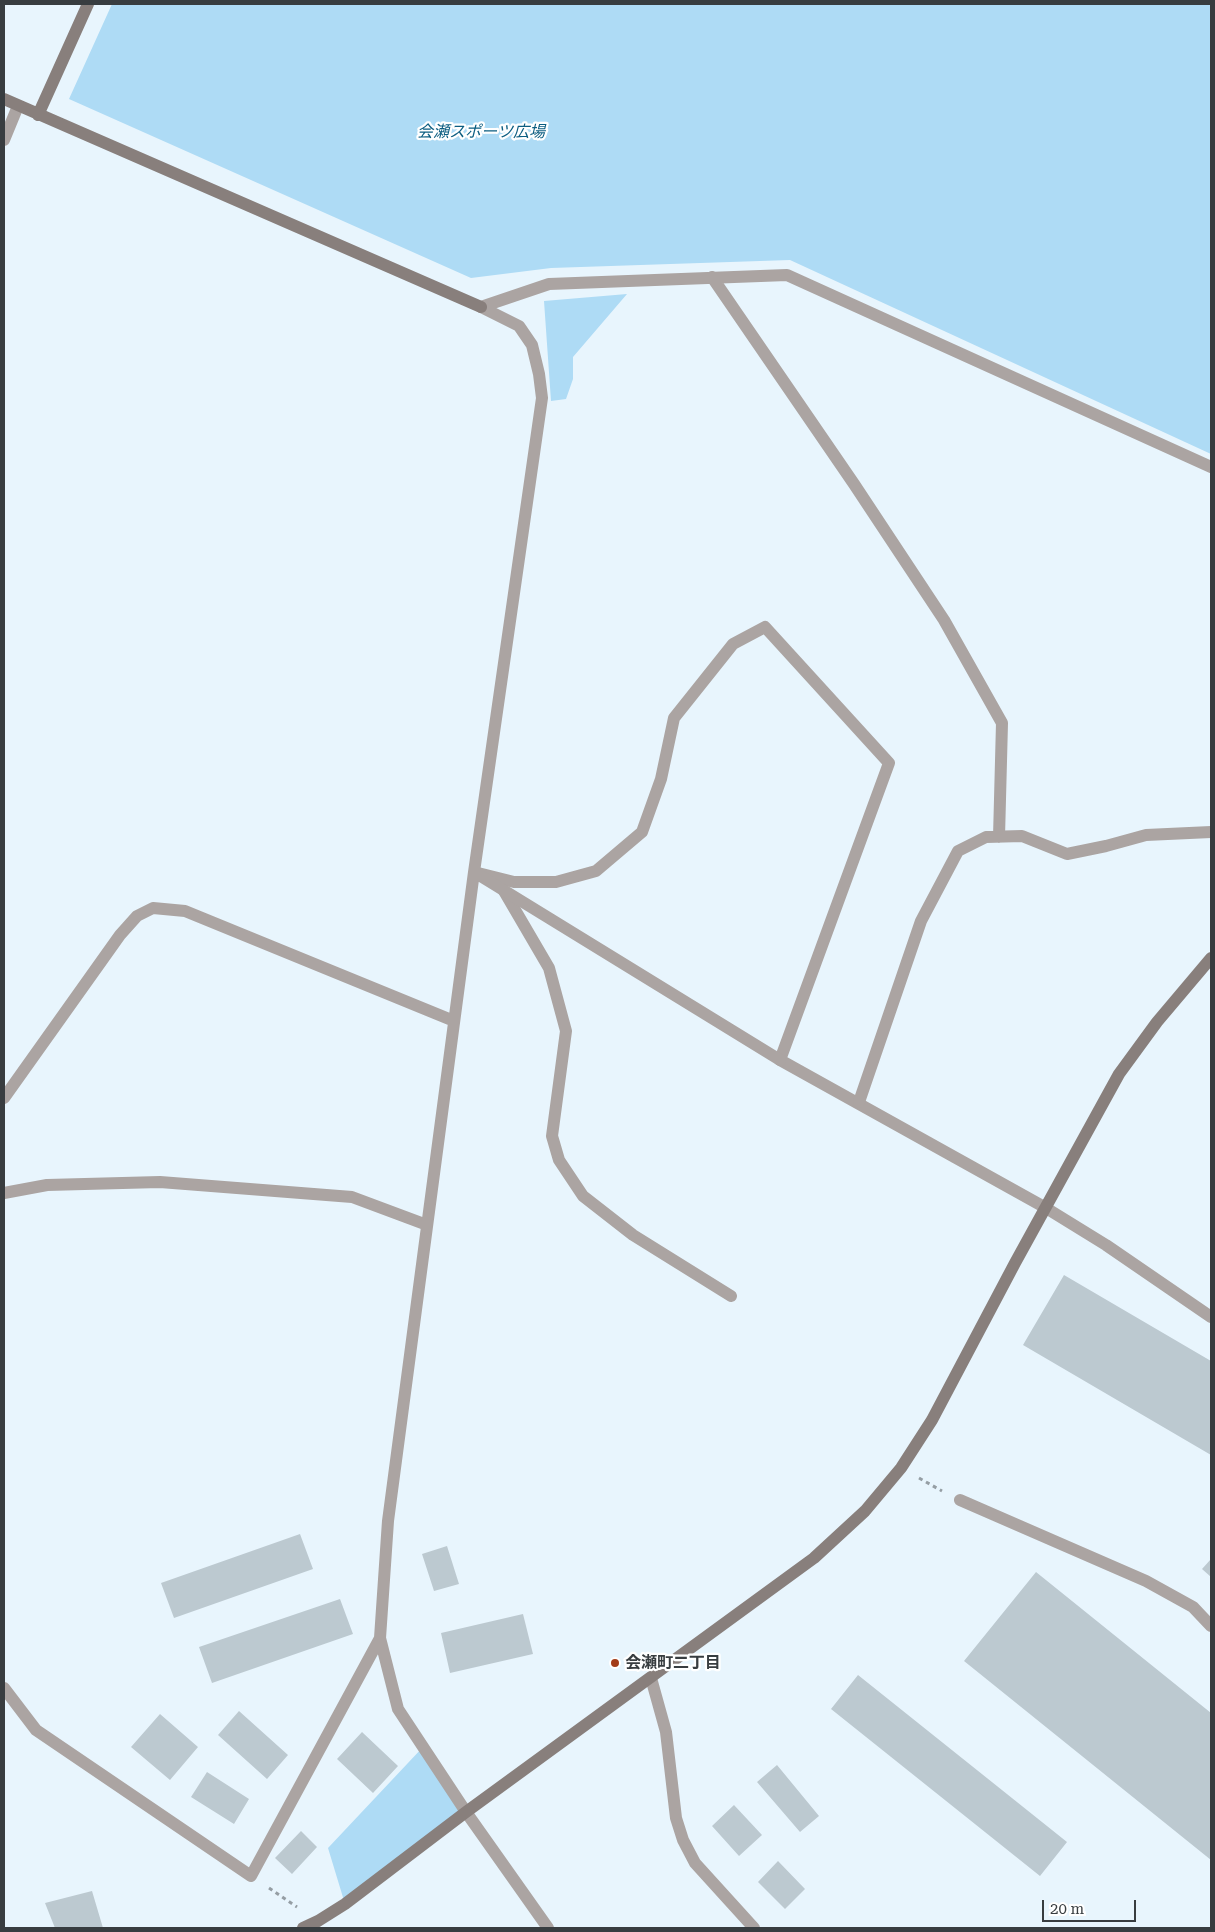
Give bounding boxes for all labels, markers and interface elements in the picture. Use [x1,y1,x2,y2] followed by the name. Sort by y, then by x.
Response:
[417,122,545,142] park label: 会瀬スポーツ広場
[625,1653,721,1673] place label: 会瀬町二丁目
[609,1657,621,1669] marker: 会瀬町二丁目
[1045,1890,1139,1922] scale bar
[1050,1900,1084,1918] text: 20 m

